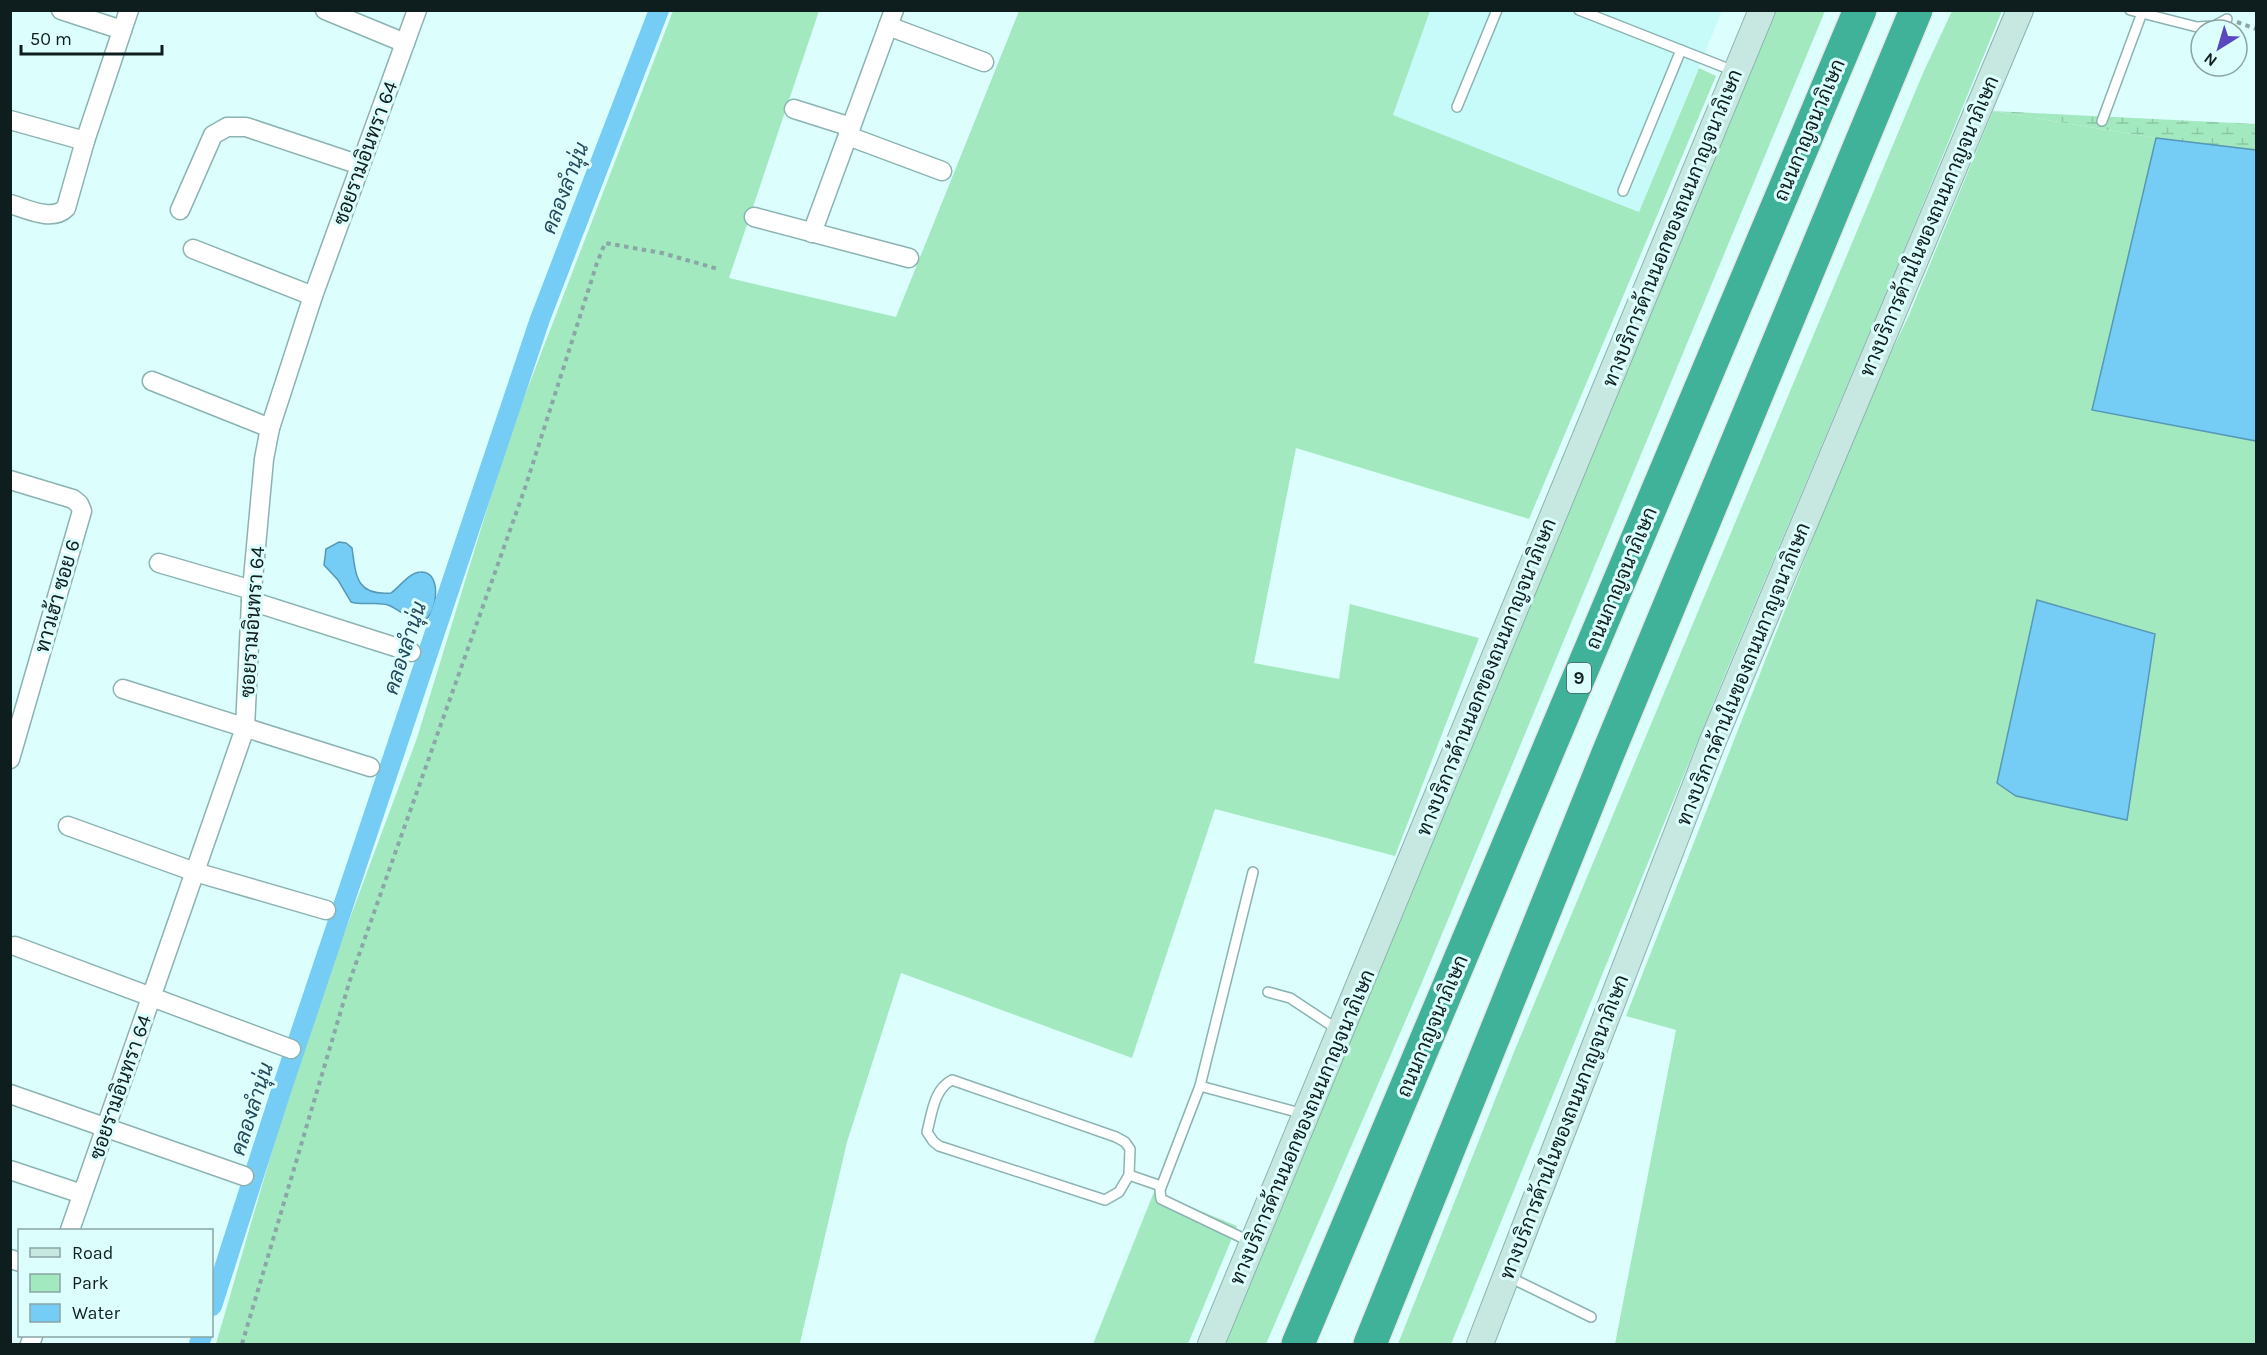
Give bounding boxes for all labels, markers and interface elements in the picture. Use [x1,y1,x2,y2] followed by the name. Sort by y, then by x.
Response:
[21,18,162,56] scale bar
[2189,18,2249,78] north arrow
[30,28,72,50] text: 50 m
[2200,49,2221,71] text: N
[1768,55,1850,205] street label: ถนนกาญจนาภิเษก
[1597,66,1747,390] street label: ทางบริการด้านนอกของถนนกาญจนาภิเษก
[1854,71,2003,380] street label: ทางบริการด้านในของถนนกาญจนาภิเษก
[328,78,402,228] street label: ซอยรามอินทรา 64
[537,138,595,238] water label: คลองลำนุ่น
[1580,503,1662,653] street label: ถนนกาญจนาภิเษก
[1411,515,1561,839] street label: ทางบริการด้านนอกของถนนกาญจนาภิเษก
[1670,519,1815,829] street label: ทางบริการด้านในของถนนกาญจนาภิเษก
[29,537,85,655] street label: ทาวเฮ้า ซอย 6
[235,546,269,698] street label: ซอยรามอินทรา 64
[379,598,433,698] water label: คลองลำนุ่น
[1567,663,1591,693] road number: 9
[1391,951,1473,1101] street label: ถนนกาญจนาภิเษก
[1224,966,1380,1288] street label: ทางบริการด้านนอกของถนนกาญจนาภิเษก
[1494,971,1633,1283] street label: ทางบริการด้านในของถนนกาญจนาภิเษก
[84,1011,156,1163] street label: ซอยรามอินทรา 64
[226,1059,280,1159] water label: คลองลำนุ่น
[18,1229,213,1337] legend
[72,1242,113,1264] text: Road
[72,1272,109,1294] text: Park
[72,1302,120,1324] text: Water

